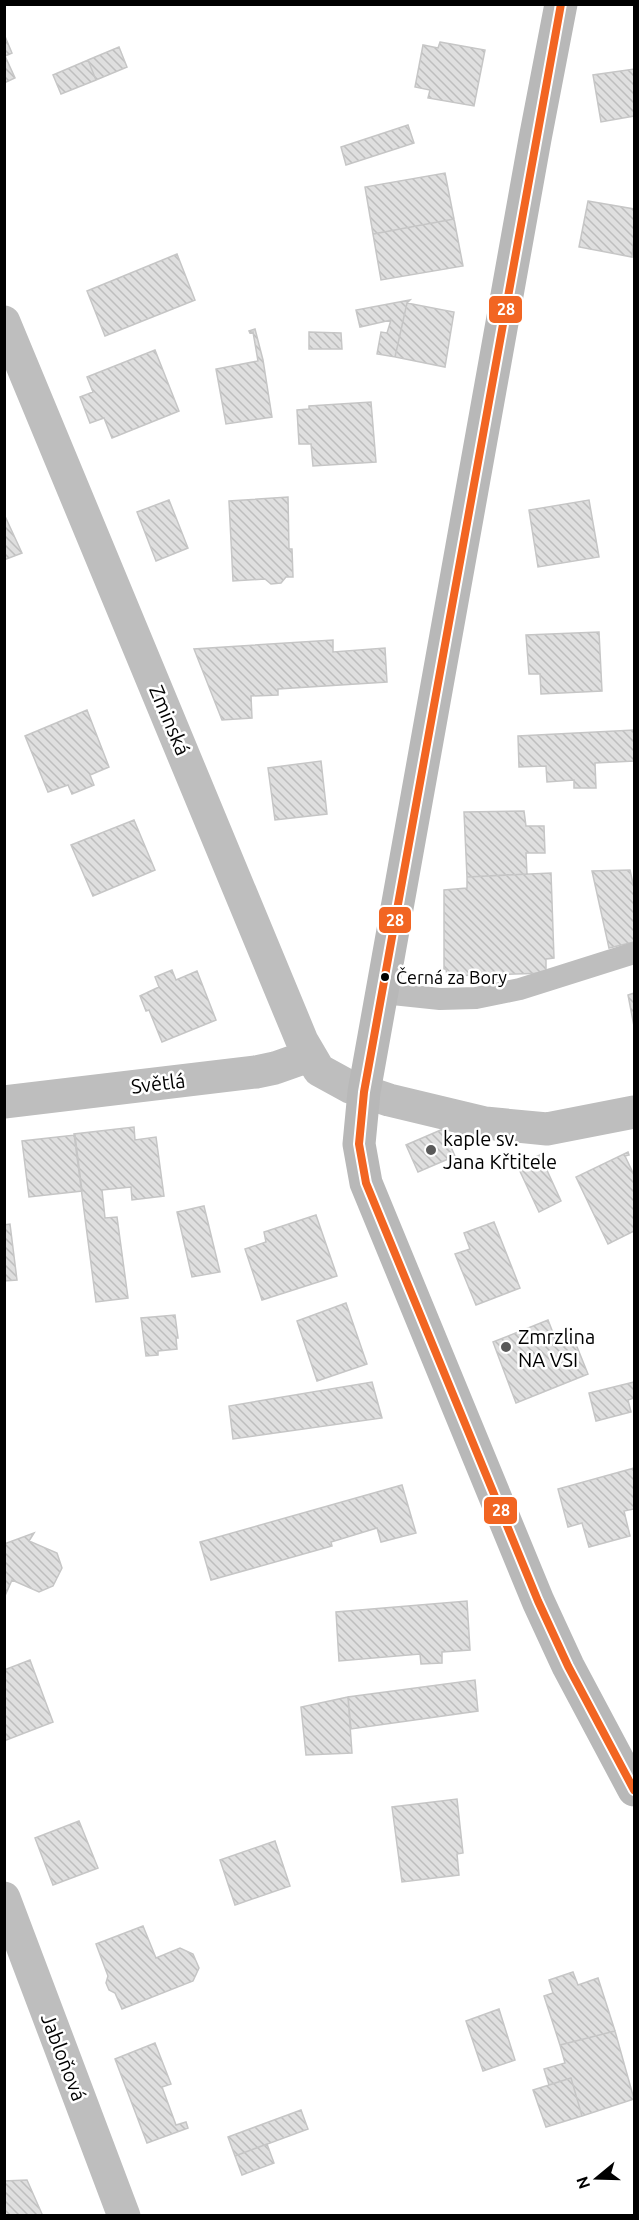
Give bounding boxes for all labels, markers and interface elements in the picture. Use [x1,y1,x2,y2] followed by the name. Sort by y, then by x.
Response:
[488,295,523,324] line badge: 28
[497,300,515,318] text: 28
[145,681,195,759] street label: Zminská
[378,906,412,934] line badge: 28
[386,911,404,929] text: 28
[396,966,507,987] place label: Černá za Bory
[379,971,391,983] marker: Černá za Bory
[130,1068,186,1098] street label: Světlá
[443,1127,557,1173] place label: kaple sv. Jana Křtitele
[424,1143,438,1157] marker: kaple sv. Jana Křtitele
[518,1325,595,1371] place label: Zmrzlina NA VSI
[499,1340,513,1354] marker: Zmrzlina NA VSI
[483,1496,518,1525] line badge: 28
[492,1501,510,1519] text: 28
[37,2010,91,2104] street label: Jabloňová
[567,2148,627,2208] north arrow
[572,2174,593,2191] text: N

